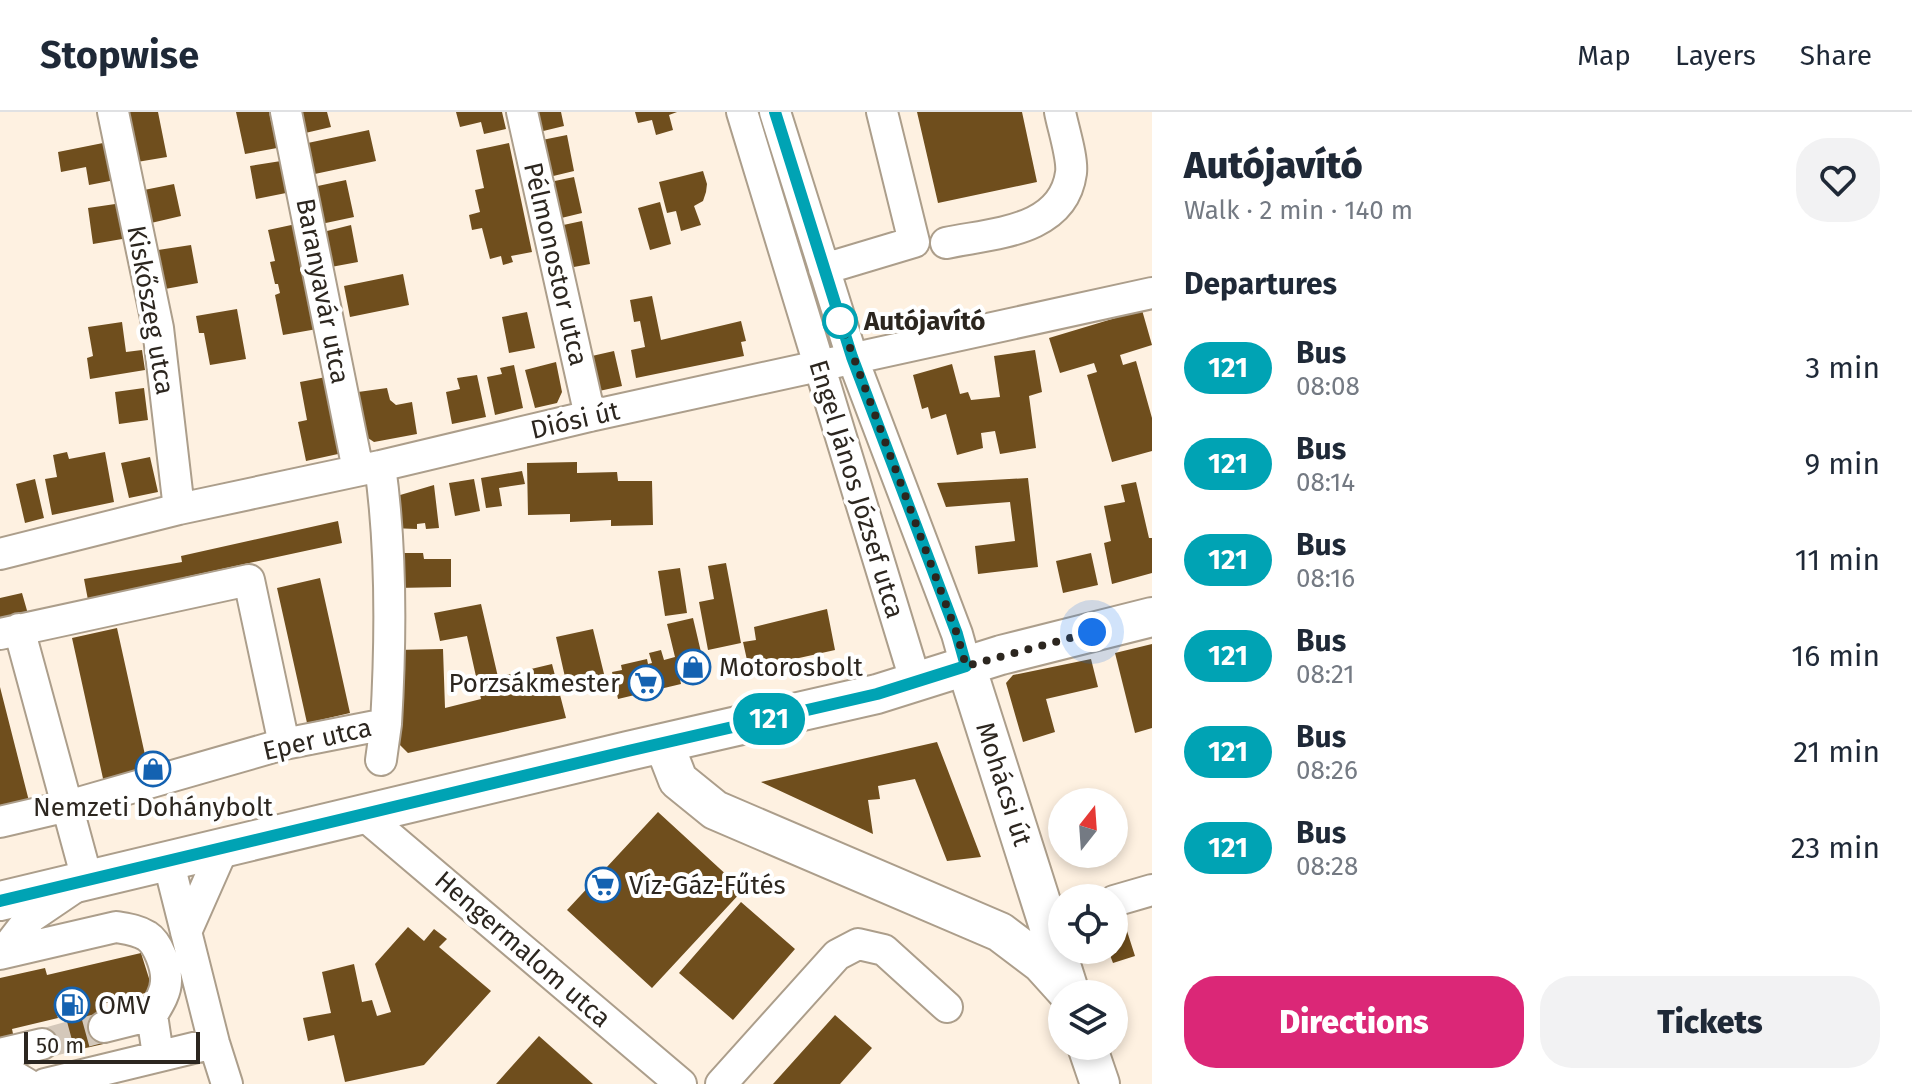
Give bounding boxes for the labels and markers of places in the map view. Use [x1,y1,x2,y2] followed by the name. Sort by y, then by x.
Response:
[823,304,857,338] marker: Autójavító
[863,306,986,337] place label: Autójavító
[674,648,712,686] shop icon: Motorosbolt
[719,652,863,683] place label: Motorosbolt
[627,664,665,702] supermarket icon: Porzsákmester
[448,668,620,699] place label: Porzsákmester
[134,750,172,788] shop icon: Nemzeti Dohánybolt
[33,792,274,823] place label: Nemzeti Dohánybolt
[584,866,622,904] supermarket icon: Víz-Gáz-Fűtés
[629,870,786,901] place label: Víz-Gáz-Fűtés
[53,986,91,1024] fuel station icon: OMV
[98,990,151,1021] place label: OMV

